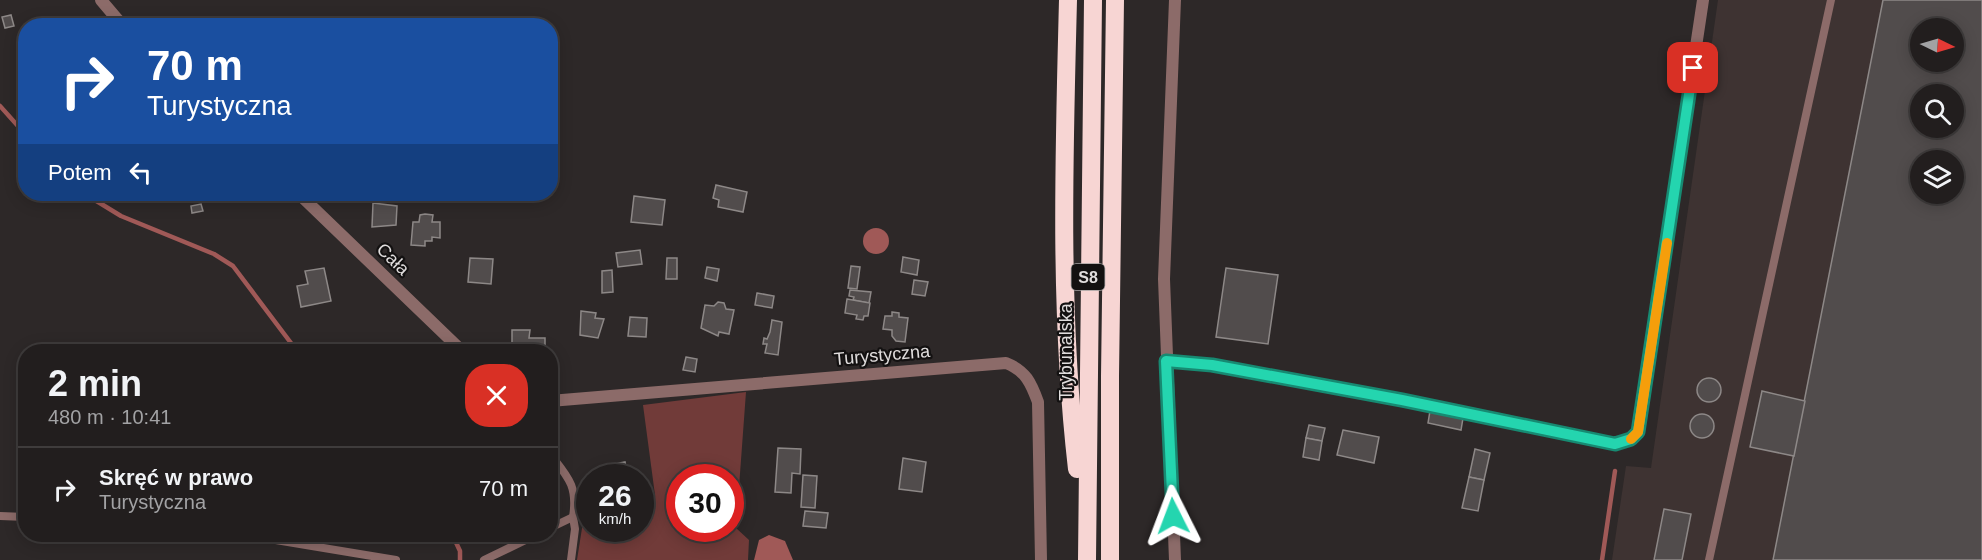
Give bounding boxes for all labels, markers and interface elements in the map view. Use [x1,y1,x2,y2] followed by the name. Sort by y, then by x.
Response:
[1910,18,1964,72] north arrow
[1910,18,1964,204] map controls
[48,42,126,120] icon: right
[147,42,243,89] text: 70 m
[1667,42,1718,93] pin
[1676,51,1709,84] icon: arrive
[1910,84,1964,138] button: search
[147,91,292,121] text: Turystyczna
[1910,150,1964,204] button: layers
[124,156,157,189] icon: left
[48,160,112,185] text: Potem
[373,239,414,280] street label: Cała
[1072,264,1104,290] road number: S8
[1056,302,1076,401] street label: Trybunalska
[833,341,932,369] street label: Turystyczna
[48,363,142,404] text: 2 min
[465,364,528,427] button: close
[48,406,171,428] text: 480 m · 10:41
[666,464,744,542] speed limit sign: 30
[99,465,253,490] text: Skręć w prawo
[48,473,81,506] icon: right
[479,476,528,501] text: 70 m
[598,479,632,512] text: 26
[1141,484,1205,548] position arrow
[99,491,206,513] text: Turystyczna
[599,510,631,527] text: km/h

